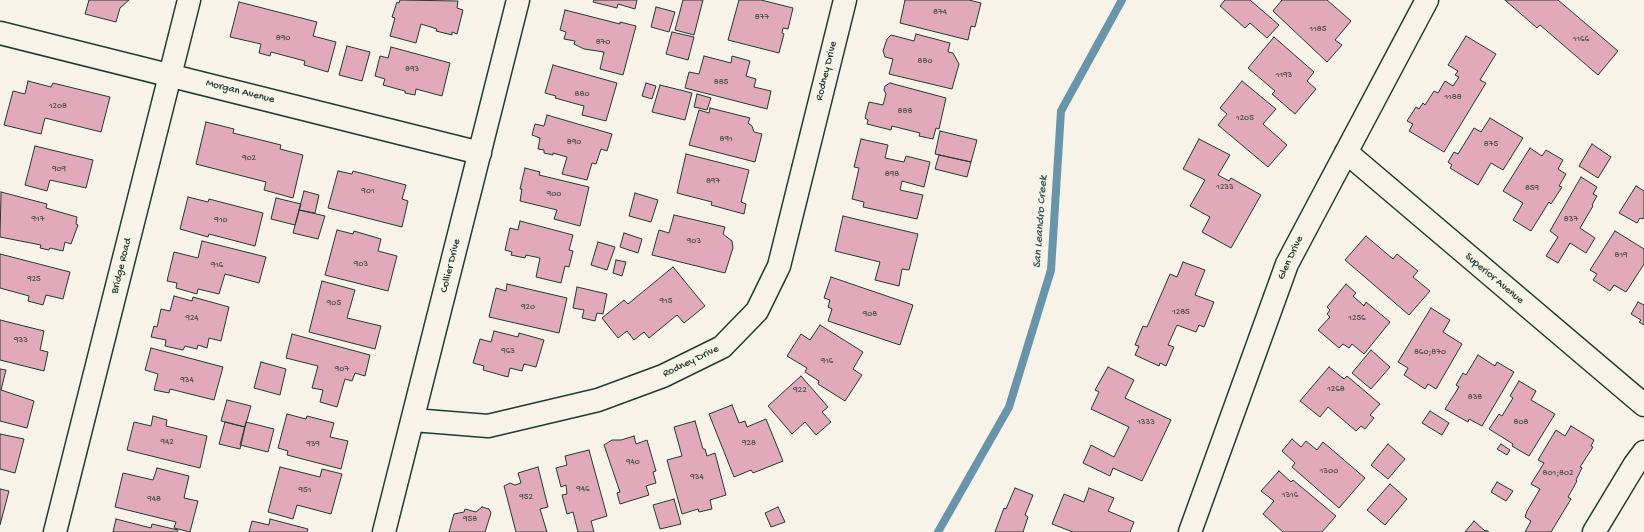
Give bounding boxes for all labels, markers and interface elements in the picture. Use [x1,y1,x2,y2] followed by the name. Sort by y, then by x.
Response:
[933,8,947,18] house number: 874
[755,13,769,23] house number: 877
[1310,25,1326,35] house number: 1185
[276,34,290,44] house number: 890
[1573,35,1589,45] house number: 1166
[596,38,610,48] house number: 870
[813,40,841,102] street label: Rodney Drive
[918,57,932,67] house number: 880
[405,65,419,75] house number: 893
[1276,71,1292,81] house number: 1193
[204,77,276,107] street label: Morgan Avenue
[714,78,728,88] house number: 885
[575,90,589,100] house number: 880
[1444,93,1462,103] house number: 1188
[49,102,67,112] house number: 1208
[898,107,912,117] house number: 888
[1236,114,1254,124] house number: 1205
[719,135,733,145] house number: 891
[567,138,581,148] house number: 890
[1484,140,1498,150] house number: 875
[242,154,256,164] house number: 902
[52,165,66,175] house number: 909
[885,170,899,180] house number: 898
[1031,175,1051,269] water label: San Leandro Creek
[706,177,720,187] house number: 897
[1216,183,1234,193] house number: 1233
[1525,184,1539,194] house number: 859
[361,187,375,197] house number: 901
[547,190,561,200] house number: 900
[32,215,44,225] house number: 917
[1564,215,1578,225] house number: 837
[214,216,228,226] house number: 910
[1275,234,1307,282] street label: Glen Drive
[109,237,135,295] street label: Bridge Road
[687,237,701,247] house number: 903
[438,238,464,294] street label: Collier Drive
[1462,251,1526,307] street label: Superior Avenue
[1614,251,1628,261] house number: 819
[354,260,368,270] house number: 903
[211,261,223,271] house number: 916
[27,275,41,285] house number: 925
[660,297,672,307] house number: 915
[327,299,341,309] house number: 905
[521,303,535,313] house number: 920
[1172,308,1190,318] house number: 1285
[863,310,877,320] house number: 908
[185,314,199,324] house number: 924
[1348,314,1366,324] house number: 1256
[14,336,28,346] house number: 933
[661,343,721,381] street label: Rodney Drive
[501,347,515,357] house number: 963
[1414,348,1446,358] house number: 860;870
[821,357,833,367] house number: 916
[335,365,349,375] house number: 907
[180,376,194,386] house number: 934
[1327,385,1345,395] house number: 1268
[793,386,807,396] house number: 922
[1468,393,1482,403] house number: 838
[1137,418,1155,428] house number: 1333
[1514,418,1528,428] house number: 808
[160,438,174,448] house number: 942
[742,439,756,449] house number: 928
[306,440,320,450] house number: 939
[626,458,640,468] house number: 940
[1320,467,1338,477] house number: 1300
[1543,469,1573,479] house number: 801;802
[690,473,704,483] house number: 934
[576,485,590,495] house number: 946
[299,486,311,496] house number: 951
[1282,491,1298,501] house number: 1316
[519,493,533,503] house number: 952
[147,495,161,505] house number: 948
[463,515,477,525] house number: 958

